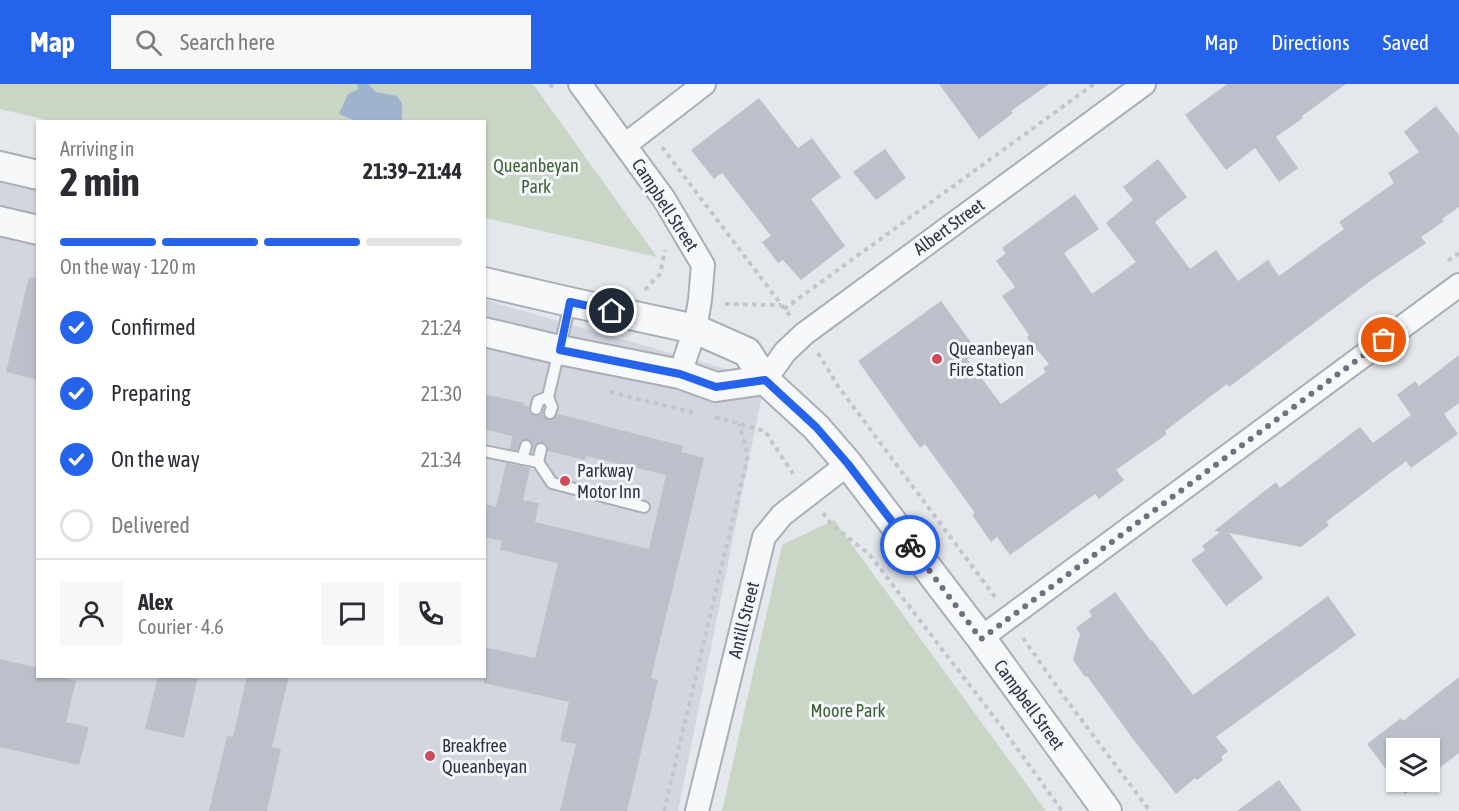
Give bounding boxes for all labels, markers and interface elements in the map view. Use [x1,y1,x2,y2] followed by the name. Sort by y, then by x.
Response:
[111,15,531,69] search box
[30,26,75,58] text: Map
[132,26,165,59] icon: search
[180,29,275,55] text: Search here
[1204,30,1238,54] text: Map
[1271,30,1350,54] text: Directions
[1383,30,1429,54] text: Saved
[60,137,134,160] text: Arriving in
[628,154,703,255] street label: Campbell Street
[493,155,579,197] park label: Queanbeyan Park
[363,158,462,184] text: 21:39–21:44
[60,160,140,204] text: 2 min
[909,194,988,259] street label: Albert Street
[60,255,196,278] text: On the way · 120 m
[586,285,637,336] pin
[595,294,628,327] icon: home
[60,311,93,344] icon: check
[111,314,196,340] text: Confirmed
[1358,314,1409,365] pin
[421,316,462,339] text: 21:24
[1367,323,1400,356] icon: bag
[949,338,1034,380] place label: Queanbeyan Fire Station
[930,352,944,366] marker: Queanbeyan Fire Station
[60,377,93,410] icon: check
[111,380,191,406] text: Preparing
[421,382,462,405] text: 21:30
[60,443,93,476] icon: check
[111,446,200,472] text: On the way
[421,448,462,471] text: 21:34
[577,460,641,502] place label: Parkway Motor Inn
[558,474,572,488] marker: Parkway Motor Inn
[111,512,190,538] text: Delivered
[880,515,940,575] courier
[894,529,927,562] icon: bike
[724,579,763,660] street label: Antill Street
[60,582,123,645] button: person
[321,582,384,645] button: chat
[399,582,462,645] button: phone
[138,589,173,615] text: Alex
[138,615,224,638] text: Courier · 4.6
[990,656,1069,754] street label: Campbell Street
[811,700,886,721] park label: Moore Park
[442,735,527,777] place label: Breakfree Queanbeyan
[1386,738,1440,792] map controls
[1386,738,1440,792] button: layers
[423,749,437,763] marker: Breakfree Queanbeyan

